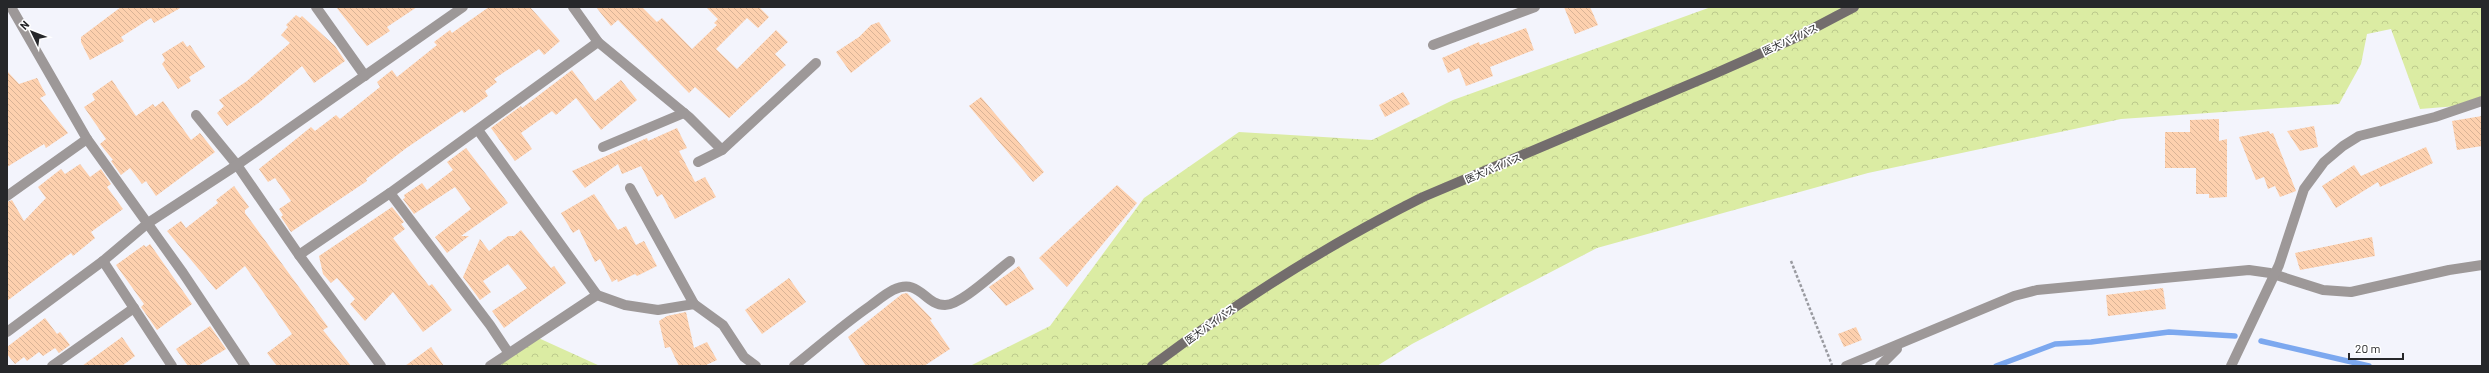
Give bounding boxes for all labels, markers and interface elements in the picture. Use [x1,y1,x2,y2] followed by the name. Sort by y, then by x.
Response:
[12,12,52,52] north arrow
[17,18,32,32] text: N
[1760,21,1820,57] street label: 医大バイパス
[1463,151,1523,185] street label: 医大バイパス
[1182,302,1238,346] street label: 医大バイパス
[2349,335,2403,361] scale bar
[2355,341,2381,355] text: 20 m

